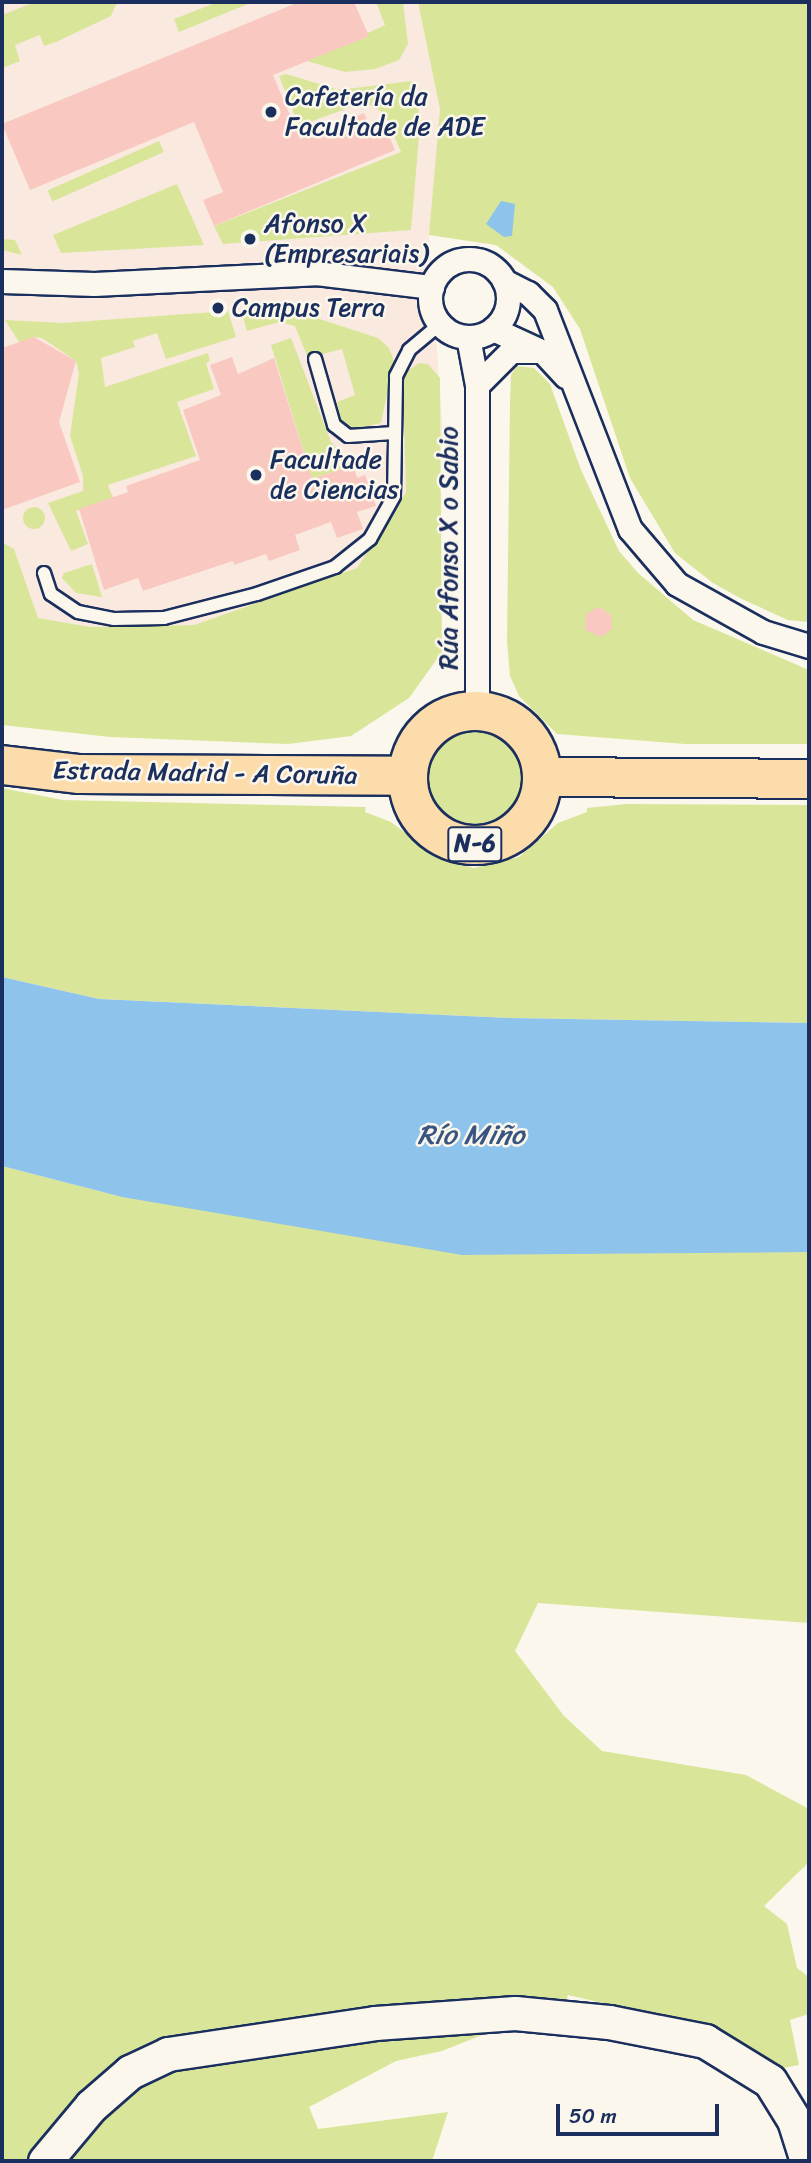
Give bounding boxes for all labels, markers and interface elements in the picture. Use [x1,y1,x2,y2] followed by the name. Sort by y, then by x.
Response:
[285,81,485,142] place label: Cafetería da Facultade de ADE
[263,104,279,120] marker: Cafetería da Facultade de ADE
[264,208,428,270] place label: Afonso X (Empresariais)
[242,231,258,247] marker: Afonso X (Empresariais)
[232,292,386,324] place label: Campus Terra
[210,300,226,316] marker: Campus Terra
[433,426,465,670] street label: Rúa Afonso X o Sabio
[270,444,398,505] place label: Facultade de Ciencias
[248,467,264,483] marker: Facultade de Ciencias
[52,755,358,791] street label: Estrada Madrid - A Coruña
[447,824,503,864] road number: N-6
[418,1118,524,1152] water label: Río Miño
[559,2090,722,2134] scale bar
[569,2097,617,2135] text: 50 m

